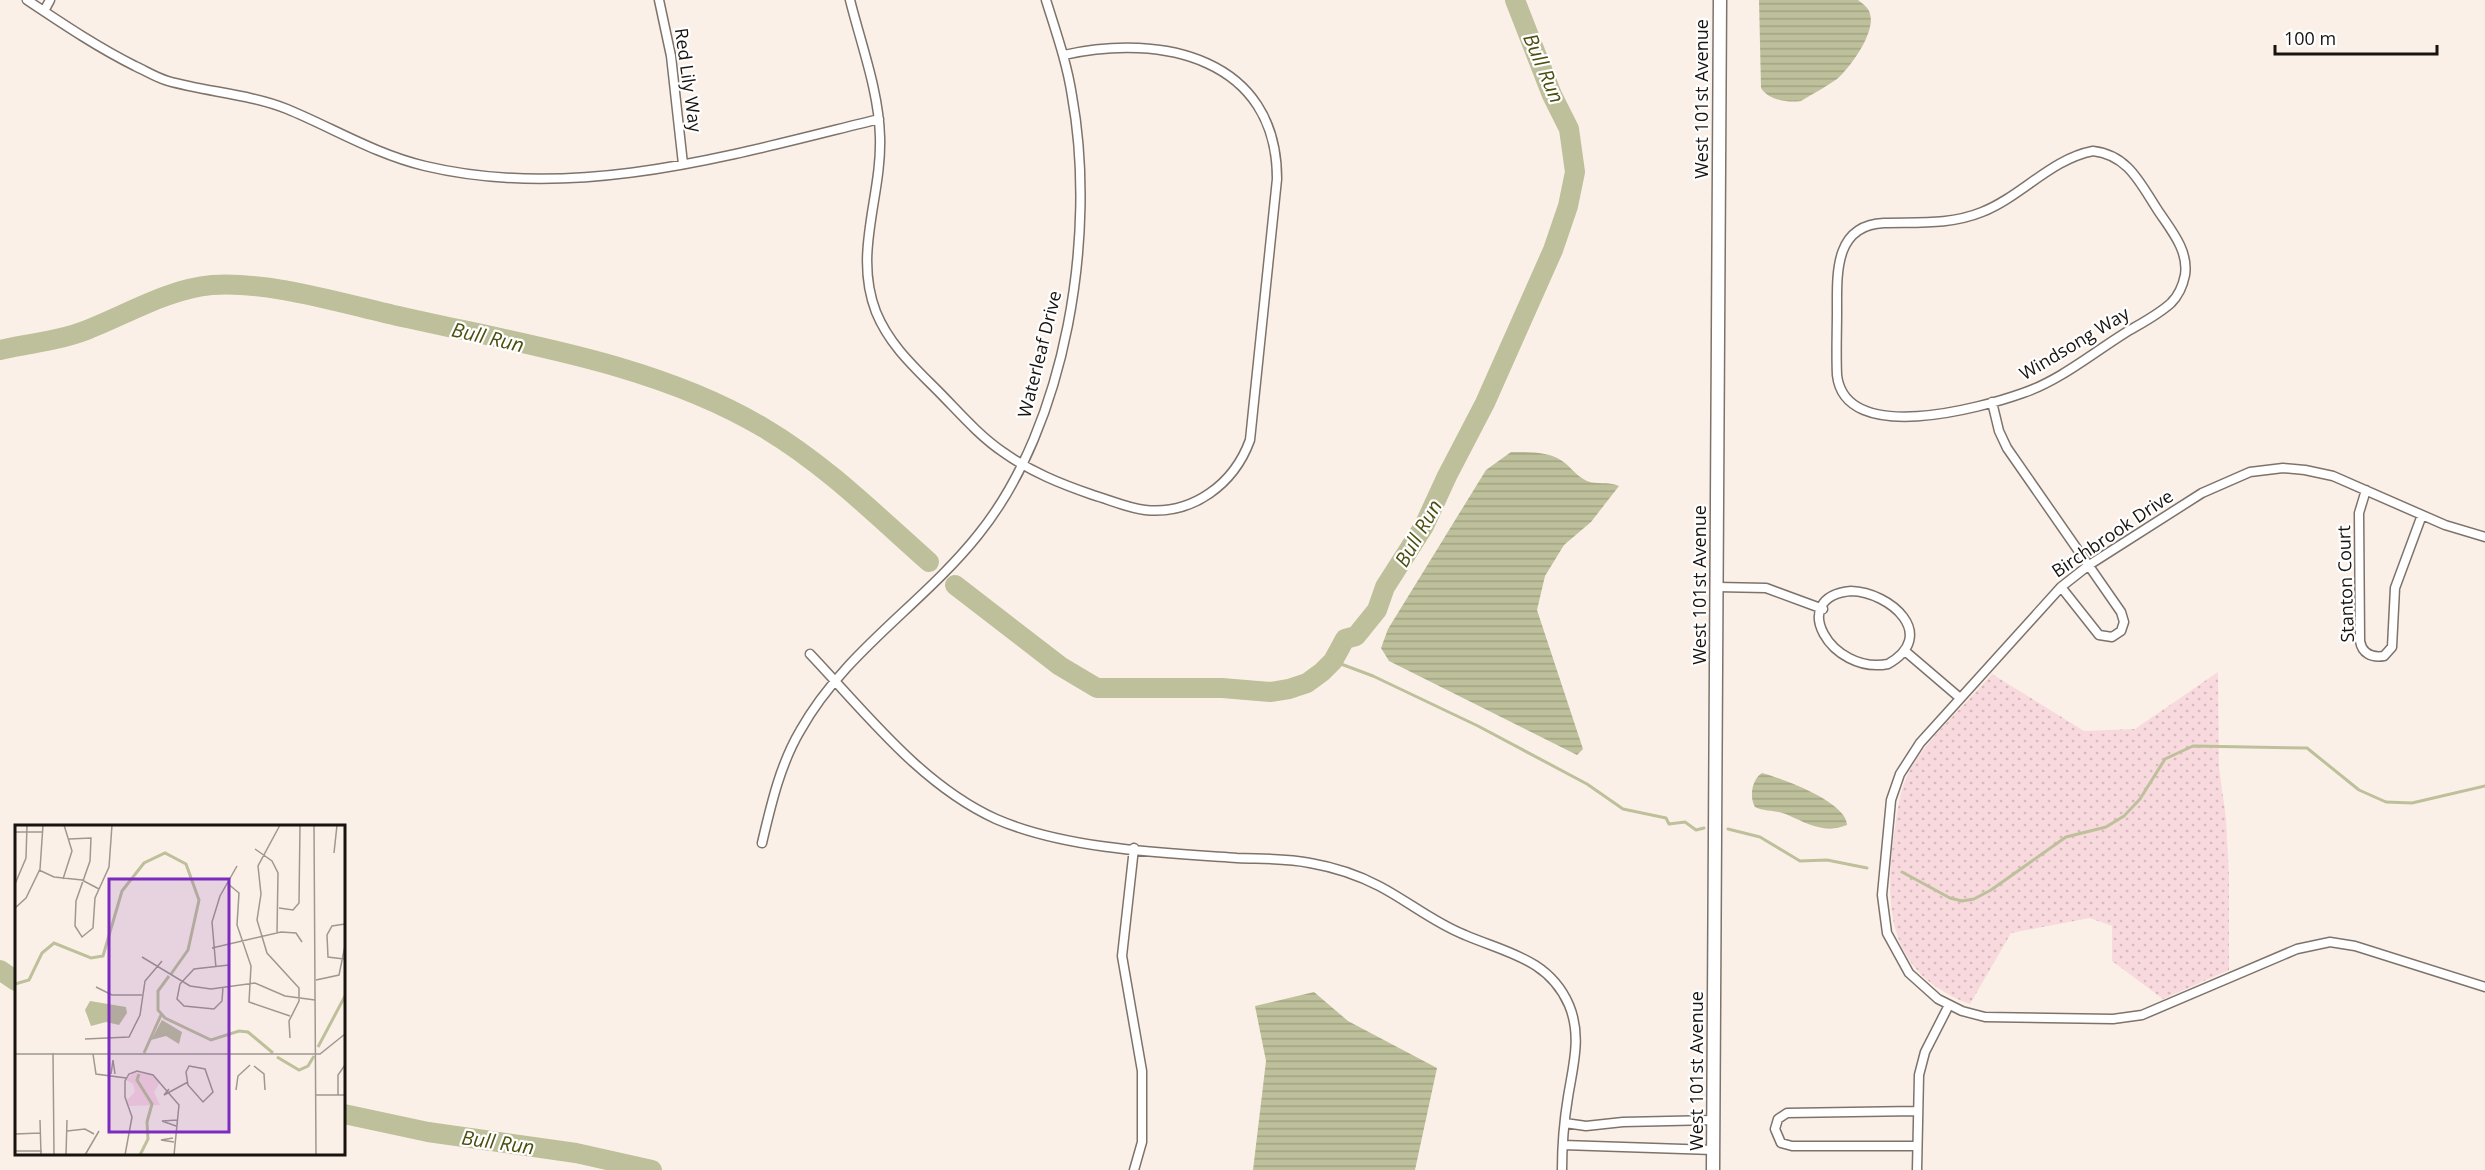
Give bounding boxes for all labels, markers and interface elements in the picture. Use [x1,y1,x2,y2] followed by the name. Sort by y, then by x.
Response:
[2275,18,2437,56] scale bar
[1689,19,1713,179] street label: West 101st Avenue
[670,26,708,134] street label: Red Lily Way
[2284,26,2336,50] text: 100 m
[1517,29,1571,107] water label: Bull Run
[1012,288,1066,420] street label: Waterleaf Drive
[2015,300,2134,385] street label: Windsong Way
[449,316,527,358] water label: Bull Run
[2047,484,2177,582] street label: Birchbrook Drive
[1388,495,1448,571] water label: Bull Run
[1687,505,1711,665] street label: West 101st Avenue
[2331,525,2359,643] street label: Stanton Court
[15,825,345,1155] inset map
[1684,991,1708,1151] street label: West 101st Avenue
[460,1124,536,1160] water label: Bull Run

